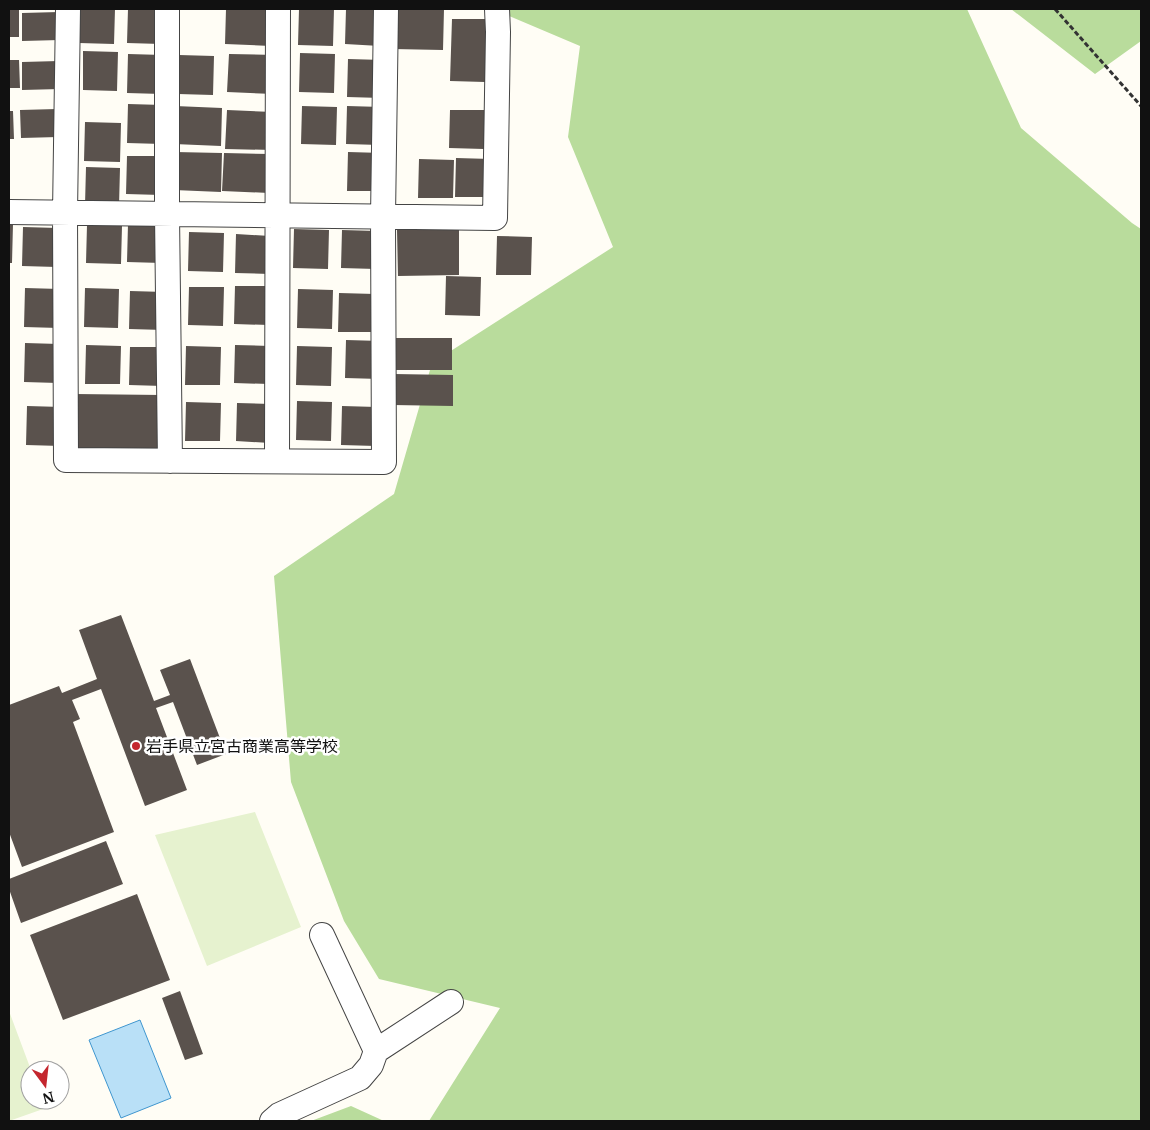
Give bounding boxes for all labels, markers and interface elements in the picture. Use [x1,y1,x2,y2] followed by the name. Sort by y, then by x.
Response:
[146,736,338,756] place label: 岩手県立宮古商業高等学校
[130,740,142,752] marker: 岩手県立宮古商業高等学校
[20,1060,70,1110] north arrow
[41,1087,56,1108] text: N

